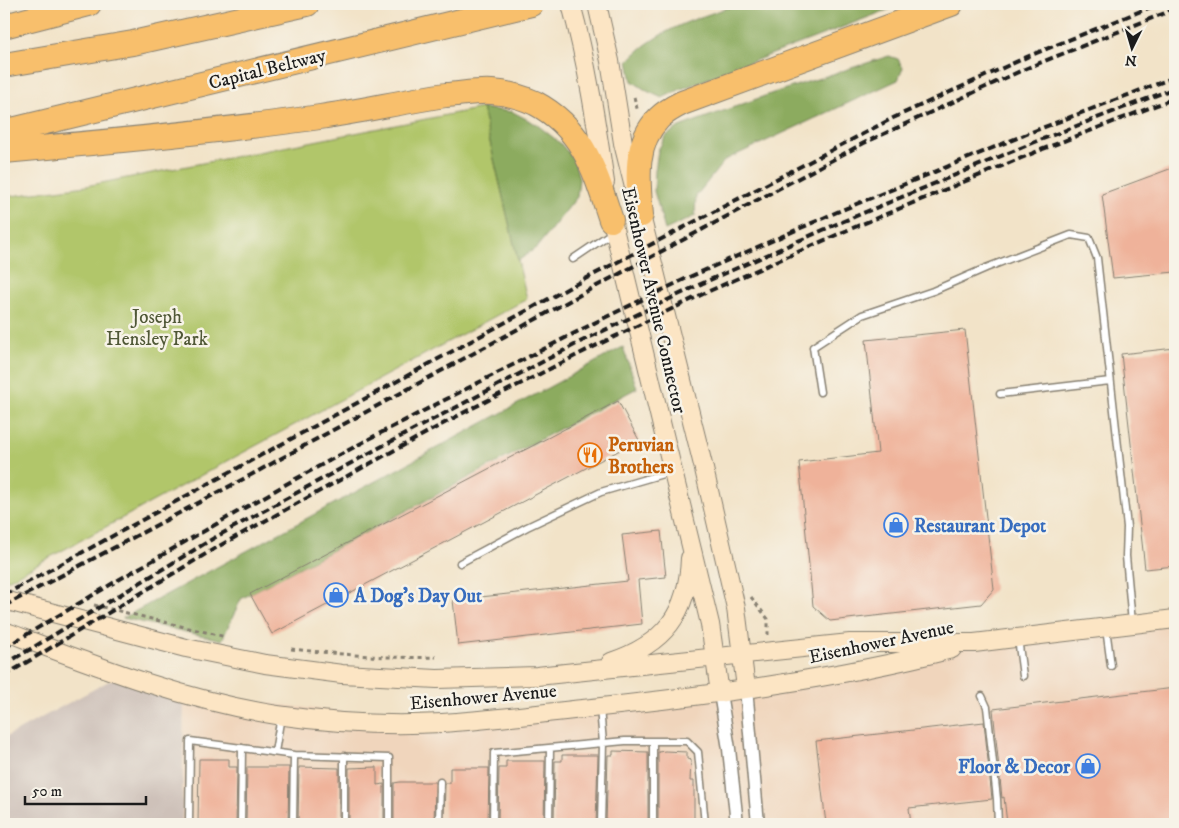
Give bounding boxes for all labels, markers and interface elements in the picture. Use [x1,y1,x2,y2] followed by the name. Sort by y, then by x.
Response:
[1106,22,1156,72] north arrow
[206,44,329,95] street label: Capital Beltway
[1124,50,1137,69] text: N
[616,185,691,416] street label: Eisenhower Avenue Connector
[106,306,209,351] park label: Joseph Hensley Park
[608,434,675,479] place label: Peruvian Brothers
[577,442,603,468] restaurant icon: Peruvian Brothers
[883,512,909,538] shop icon: Restaurant Depot
[914,515,1047,538] place label: Restaurant Depot
[323,582,349,608] shop icon: A Dog's Day Out
[353,585,483,608] place label: A Dog's Day Out
[807,616,956,669] street label: Eisenhower Avenue
[409,680,558,715] street label: Eisenhower Avenue
[1075,753,1101,779] shop icon: Floor & Decor
[958,756,1071,779] place label: Floor & Decor
[25,773,146,805] scale bar
[32,782,62,801] text: 50 m

